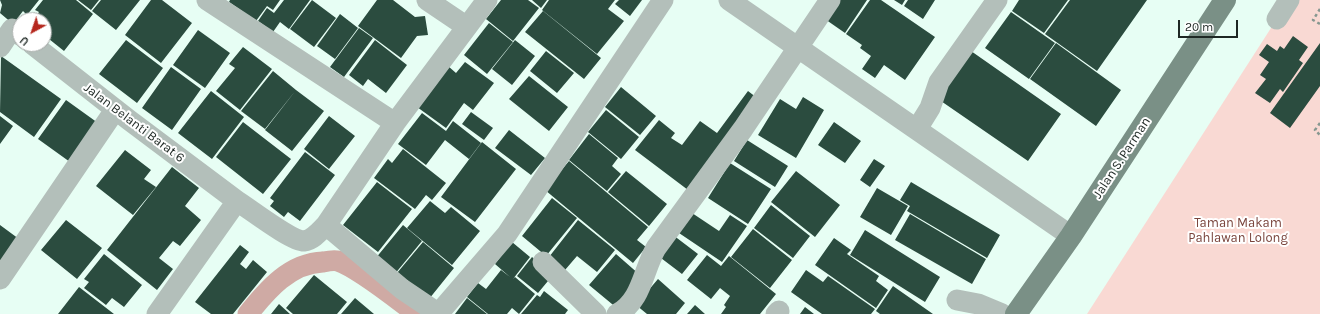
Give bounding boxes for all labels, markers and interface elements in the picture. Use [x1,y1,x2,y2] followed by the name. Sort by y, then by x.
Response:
[12,12,52,52] north arrow
[1180,12,1240,38] scale bar
[1185,20,1213,34] text: 20 m
[18,33,32,48] text: U
[81,80,187,166] street label: Jalan Belanti Barat 6
[1090,114,1154,202] street label: Jalan S. Parman
[1188,215,1288,246] park label: Taman Makam Pahlawan Lolong

